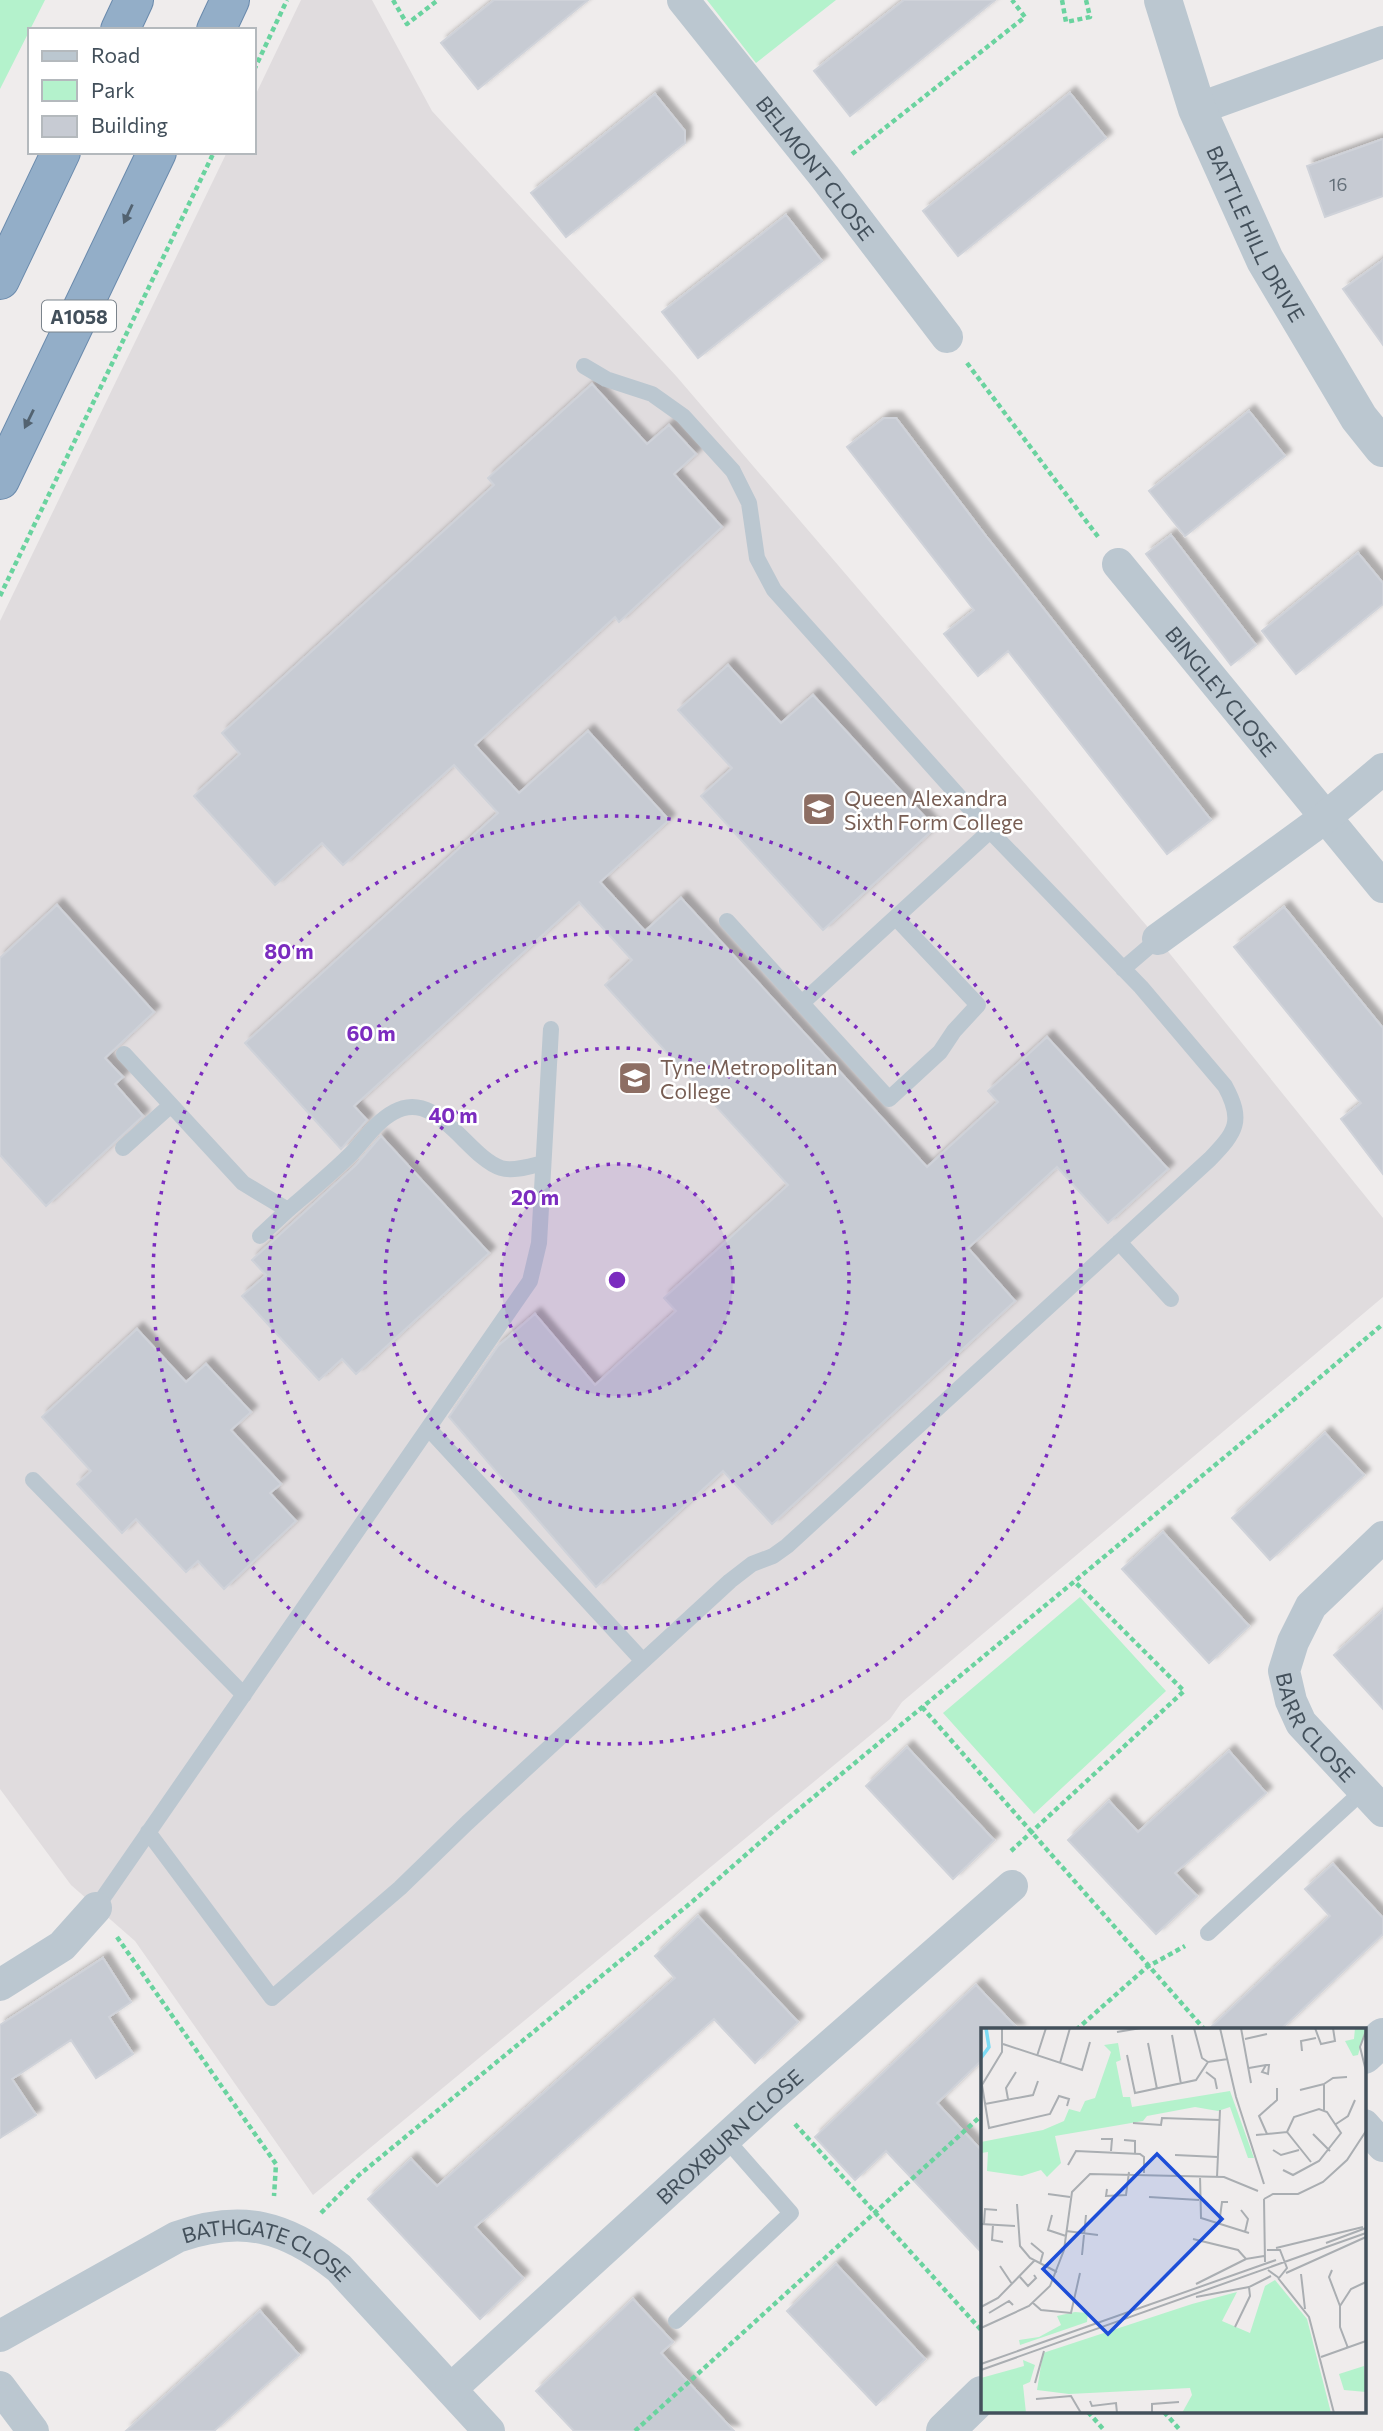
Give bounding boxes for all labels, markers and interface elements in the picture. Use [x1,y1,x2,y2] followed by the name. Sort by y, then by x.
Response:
[28,28,256,154] legend
[91,42,140,67] text: Road
[91,77,135,102] text: Park
[752,90,880,244] street label: BELMONT CLOSE
[91,112,168,137] text: Building
[1202,141,1311,326] street label: BATTLE HILL DRIVE
[1329,173,1347,195] house number: 16
[122,204,134,224] one-way arrow
[42,300,116,332] road number: A1058
[24,409,35,429] one-way arrow
[1161,621,1283,761] street label: BINGLEY CLOSE
[844,785,1023,834] place label: Queen Alexandra Sixth Form College
[800,790,838,828] school or university icon: Queen Alexandra Sixth Form College
[264,938,314,963] text: 80 m
[346,1020,396,1045] text: 60 m
[660,1054,838,1103] place label: Tyne Metropolitan College
[616,1059,654,1097] school or university icon: Tyne Metropolitan College
[428,1102,478,1127] text: 40 m
[511,1184,559,1209] text: 20 m
[605,1268,629,1292] centre of rings
[1272,1670,1361,1786] street label: BARR CLOSE
[981,2028,1366,2414] inset map
[651,2063,807,2208] street label: BROXBURN CLOSE
[179,2213,357,2286] street label: BATHGATE CLOSE

